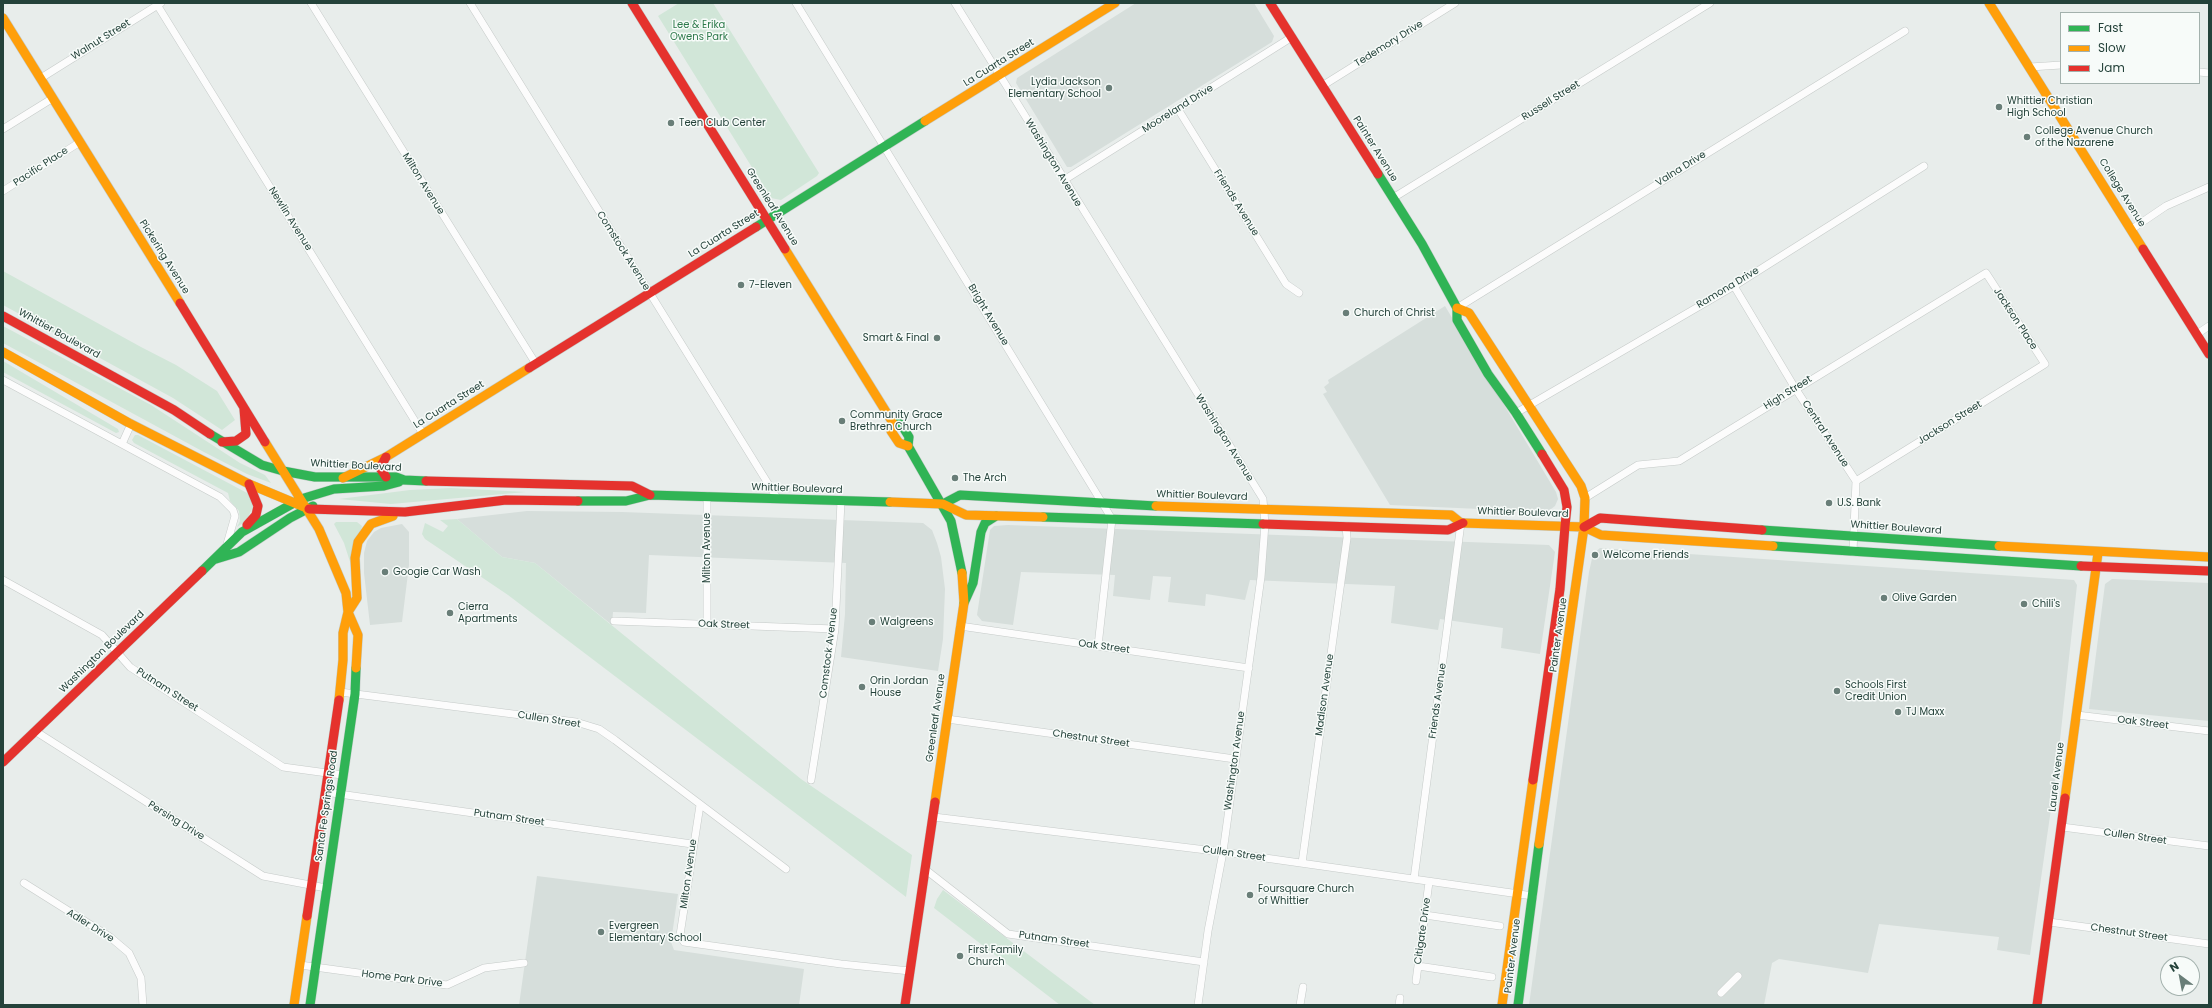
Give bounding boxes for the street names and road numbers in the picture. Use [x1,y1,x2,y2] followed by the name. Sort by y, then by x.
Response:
[69,17,133,63] street label: Walnut Street
[1353,18,1425,70] street label: Tedemory Drive
[962,37,1036,89] street label: La Cuarta Street
[1520,78,1582,124] street label: Russell Street
[1140,82,1216,136] street label: Mooreland Drive
[1350,114,1400,184] street label: Painter Avenue
[1022,117,1084,209] street label: Washington Avenue
[11,145,71,189] street label: Pacific Place
[1654,149,1708,189] street label: Valna Drive
[399,151,447,217] street label: Milton Avenue
[2096,157,2148,229] street label: College Avenue
[743,166,801,248] street label: Greenleaf Avenue
[1211,168,1261,238] street label: Friends Avenue
[266,185,314,253] street label: Newlin Avenue
[687,208,761,260] street label: La Cuarta Street
[594,209,652,293] street label: Comstock Avenue
[136,218,192,296] street label: Pickering Avenue
[1695,265,1761,311] street label: Ramona Drive
[965,282,1011,348] street label: Bright Avenue
[1991,286,2039,352] street label: Jackson Place
[16,307,102,361] street label: Whittier Boulevard
[1762,373,1814,413] street label: High Street
[412,379,486,431] street label: La Cuarta Street
[1192,392,1256,484] street label: Washington Avenue
[1799,398,1851,470] street label: Central Avenue
[1916,399,1984,447] street label: Jackson Street
[310,458,402,474] street label: Whittier Boulevard
[751,481,843,497] street label: Whittier Boulevard
[1156,488,1248,504] street label: Whittier Boulevard
[1477,505,1569,521] street label: Whittier Boulevard
[701,513,713,583] street label: Milton Avenue
[1850,519,1942,537] street label: Whittier Boulevard
[1548,597,1570,673] street label: Painter Avenue
[817,607,841,699] street label: Comstock Avenue
[57,608,147,696] street label: Washington Boulevard
[698,618,750,632] street label: Oak Street
[1078,637,1130,657] street label: Oak Street
[1313,653,1337,737] street label: Madison Avenue
[1427,663,1449,739] street label: Friends Avenue
[134,666,200,714] street label: Putnam Street
[924,673,948,763] street label: Greenleaf Avenue
[517,709,581,731] street label: Cullen Street
[1222,710,1248,812] street label: Washington Avenue
[2117,714,2169,732] street label: Oak Street
[1052,728,1130,750] street label: Chestnut Street
[2047,741,2067,813] street label: Laurel Avenue
[313,750,341,862] street label: Santa Fe Springs Road
[146,799,206,843] street label: Persing Drive
[473,807,545,829] street label: Putnam Street
[2103,827,2167,847] street label: Cullen Street
[678,838,700,910] street label: Milton Avenue
[1202,844,1266,864] street label: Cullen Street
[1412,897,1434,965] street label: Citigate Drive
[64,907,116,945] street label: Adler Drive
[1502,918,1524,994] street label: Painter Avenue
[2090,922,2168,944] street label: Chestnut Street
[1018,929,1090,951] street label: Putnam Street
[361,968,443,990] street label: Home Park Drive

